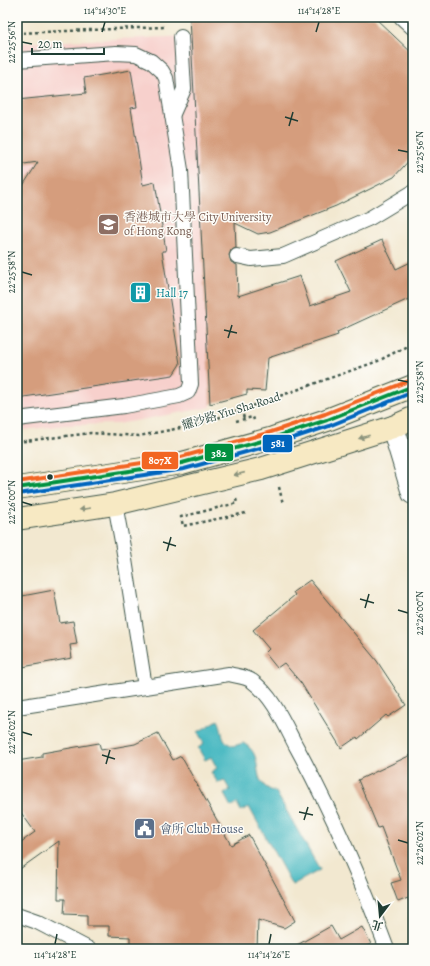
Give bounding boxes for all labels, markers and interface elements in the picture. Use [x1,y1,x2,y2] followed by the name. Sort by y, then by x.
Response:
[84,4,126,17] text: 114°14'30"E
[298,4,340,17] text: 114°14'28"E
[5,21,18,63] text: 22°25'56"N
[32,30,104,56] scale bar
[38,36,62,52] text: 20 m
[413,131,426,173] text: 22°25'56"N
[124,209,272,239] place label: 香港城市大學 City University of Hong Kong
[96,211,122,237] school or university icon: 香港城市大學 City University of Hong Kong
[5,251,18,293] text: 22°25'58"N
[128,280,154,306] building icon: Hall 17
[156,285,189,301] place label: Hall 17
[413,361,426,403] text: 22°25'58"N
[180,388,283,434] street label: 耀沙路 Yiu Sha Road
[262,434,293,453] line badge: 581
[357,434,369,440] one-way arrow
[271,436,285,451] text: 581
[204,443,234,462] line badge: 382
[211,446,227,461] text: 382
[141,451,179,470] line badge: 807X
[148,453,172,468] text: 807X
[45,472,55,482] unlabelled marker
[233,472,245,478] one-way arrow
[5,480,18,524] text: 22°26'00"N
[79,506,91,512] one-way arrow
[413,591,426,635] text: 22°26'00"N
[5,710,18,754] text: 22°26'02"N
[132,816,158,842] public building icon: 會所 Club House
[160,821,243,837] place label: 會所 Club House
[413,821,426,865] text: 22°26'02"N
[360,896,400,936] north arrow
[370,916,385,934] text: 北
[34,948,76,961] text: 114°14'28"E
[248,948,290,961] text: 114°14'26"E

